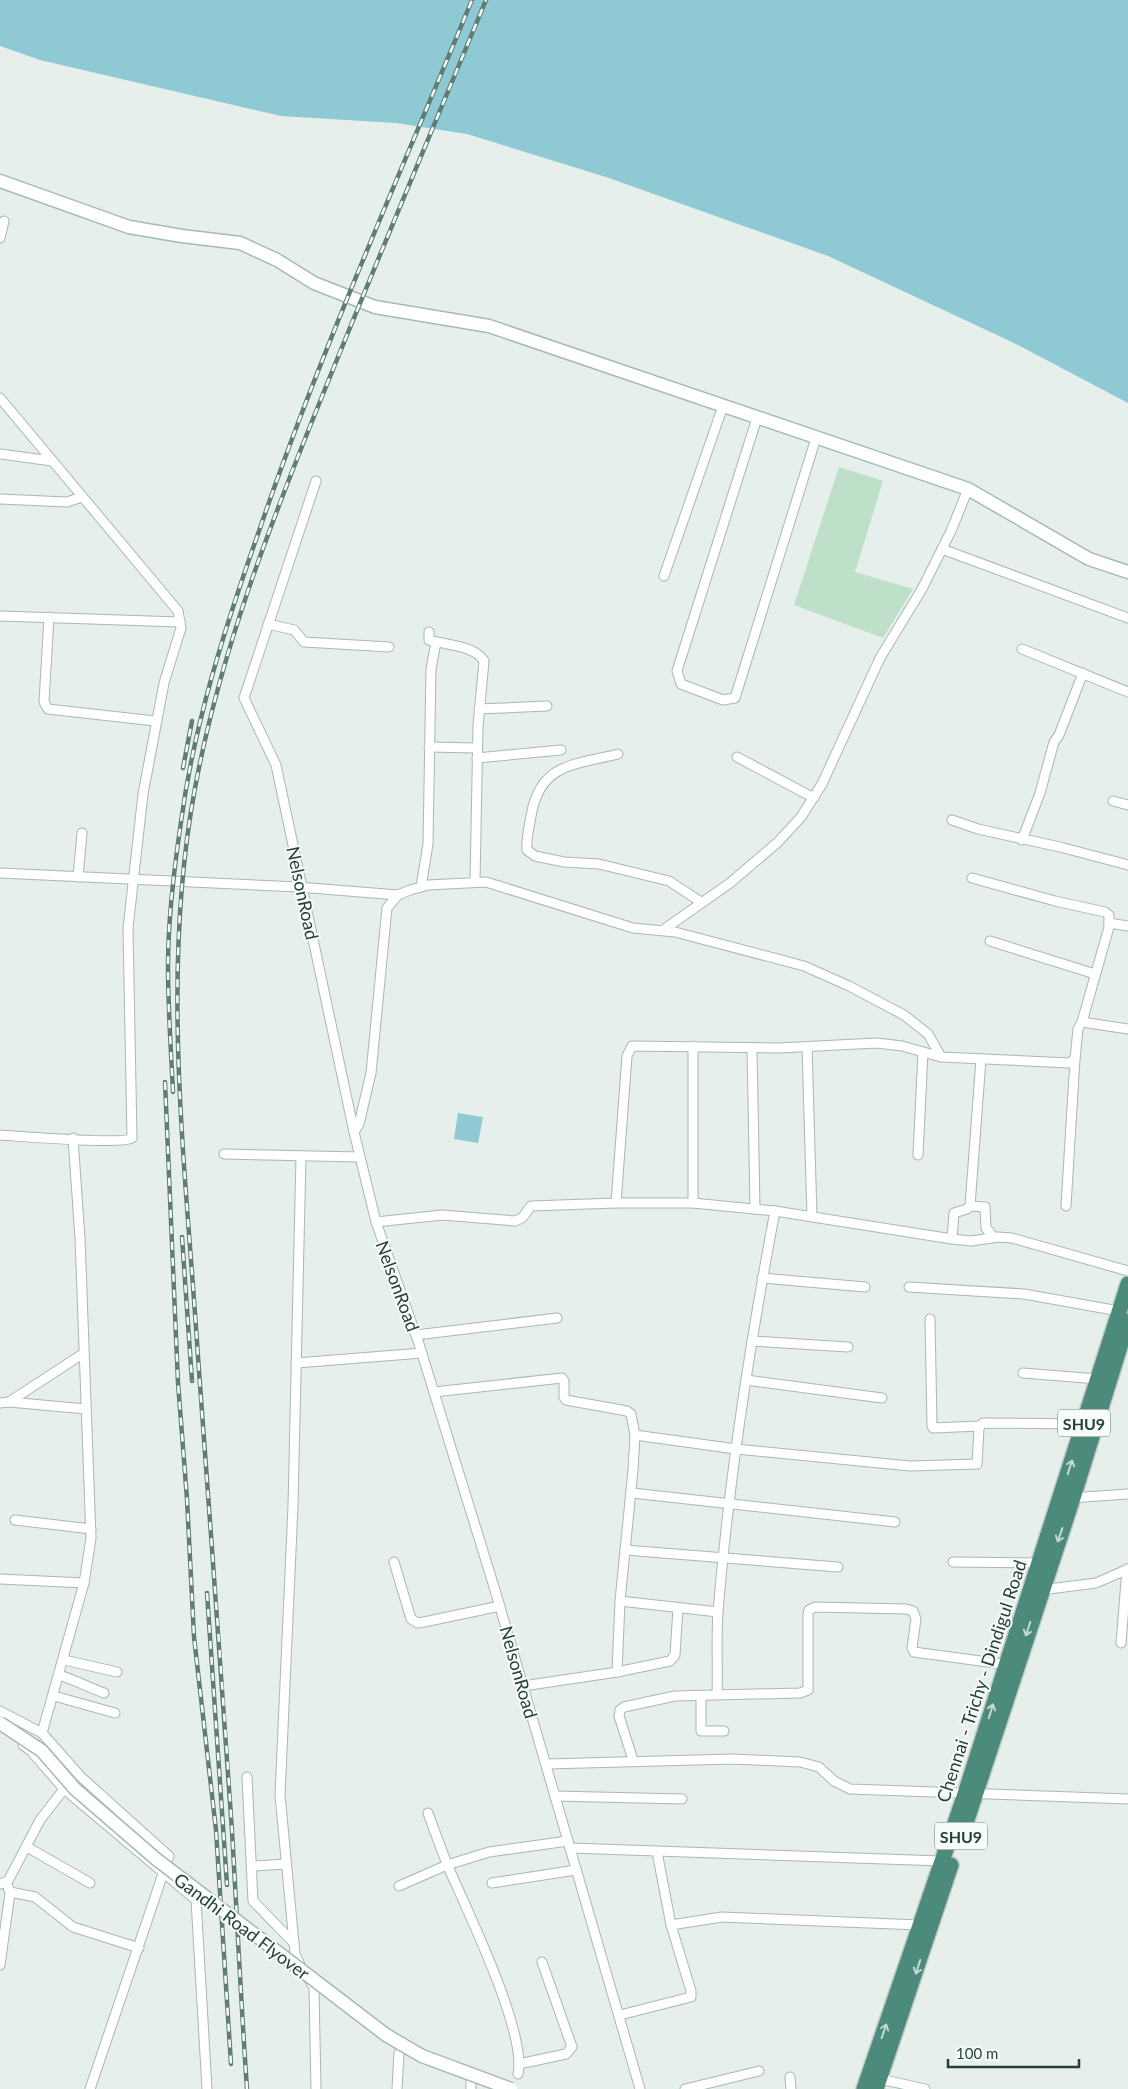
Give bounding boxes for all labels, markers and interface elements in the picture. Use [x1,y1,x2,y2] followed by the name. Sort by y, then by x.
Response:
[282,844,324,942] street label: NelsonRoad
[371,1238,425,1334] street label: NelsonRoad
[1058,1410,1110,1436] road number: SHU9
[1066,1459,1075,1475] one-way arrow
[1055,1526,1064,1542] one-way arrow
[931,1557,1031,1805] street label: Chennai - Trichy - Dindigul Road
[1023,1621,1032,1637] one-way arrow
[495,1623,543,1721] street label: NelsonRoad
[986,1703,996,1719] one-way arrow
[935,1822,987,1850] road number: SHU9
[170,1868,314,1984] street label: Gandhi Road Flyover
[912,1958,922,1974] one-way arrow
[879,2023,889,2039] one-way arrow
[948,2036,1079,2068] scale bar
[956,2044,998,2062] text: 100 m

